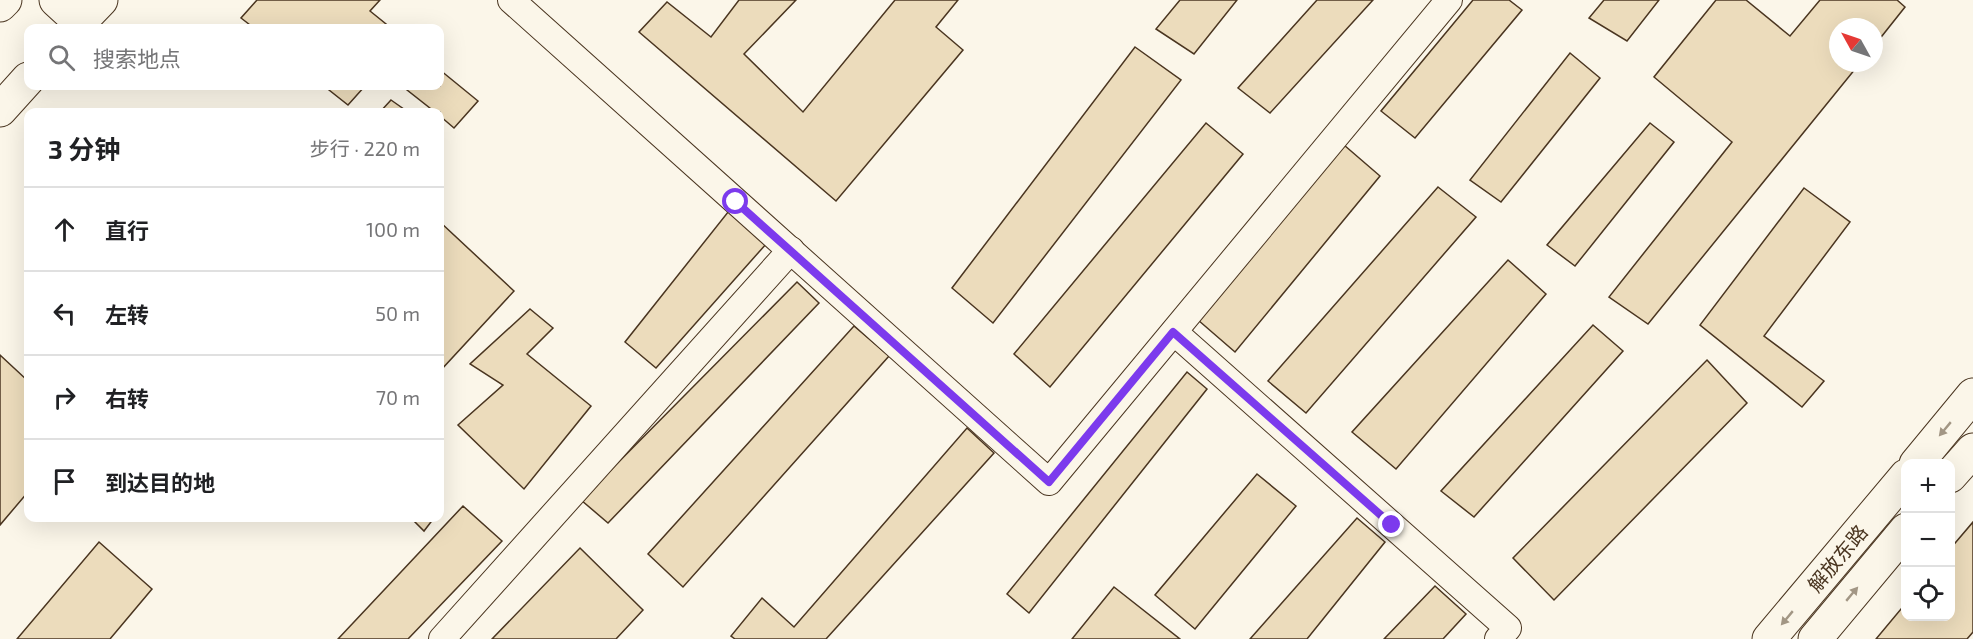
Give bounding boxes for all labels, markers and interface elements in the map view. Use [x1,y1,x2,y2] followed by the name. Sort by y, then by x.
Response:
[1829,18,1883,72] north arrow
[24,24,444,90] search box
[45,41,78,74] icon: search
[93,45,181,71] text: 搜索地点
[48,133,120,164] text: 3 分钟
[310,136,420,160] text: 步行 · 220 m
[722,188,748,214] route start
[48,213,81,246] icon: ahead
[105,217,149,243] text: 直行
[366,217,420,241] text: 100 m
[48,297,81,330] icon: left
[105,301,149,327] text: 左转
[375,301,420,325] text: 50 m
[48,381,81,414] icon: right
[105,385,149,411] text: 右转
[376,385,420,409] text: 70 m
[1939,422,1951,437] one-way arrow
[1901,459,1955,621] map controls
[1901,459,1955,513] button: +
[48,465,81,498] icon: arrive
[105,469,215,495] text: 到达目的地
[1378,511,1404,537] route end
[1901,513,1955,567] button: −
[1802,520,1872,596] street label: 解放东路
[1901,567,1955,621] button: locate
[1845,587,1858,602] one-way arrow
[1781,610,1794,625] one-way arrow

